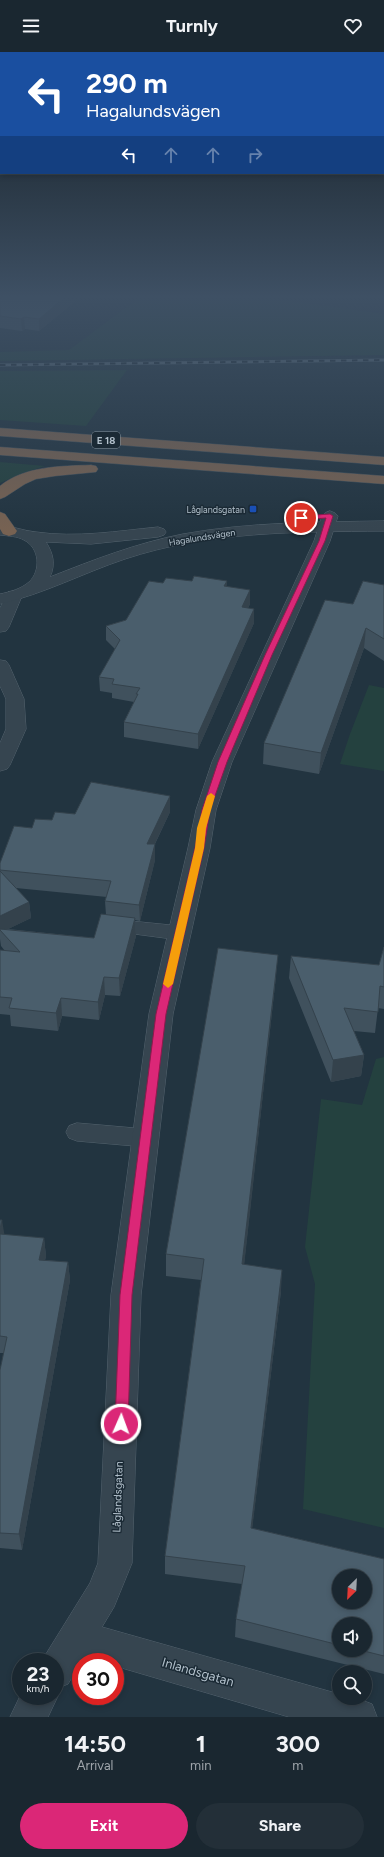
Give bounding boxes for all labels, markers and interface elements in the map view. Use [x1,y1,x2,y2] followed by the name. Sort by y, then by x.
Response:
[20,15,42,37] icon: menu
[166,15,218,37] text: Turnly
[342,15,364,37] icon: heart
[86,66,168,100] text: 290 m
[20,68,72,120] icon: left
[86,100,220,122] text: Hagalundsvägen
[118,144,140,166] icon: left
[160,144,182,166] icon: ahead
[202,144,224,166] icon: ahead
[244,144,266,166] icon: right
[92,432,120,448] road number: E 18
[284,501,318,535] pin
[187,504,245,515] place label: Låglandsgatan
[248,504,258,514] marker: Låglandsgatan
[290,507,312,529] icon: arrive
[168,526,236,548] street label: Hagalundsvägen
[100,1403,142,1445] position arrow
[110,1461,126,1533] street label: Låglandsgatan
[332,1569,372,1609] north arrow
[332,1569,372,1705] map controls
[332,1617,372,1657] button: sound
[72,1653,124,1705] speed limit sign: 30
[160,1655,236,1689] street label: Inlandsgatan
[27,1662,49,1686] text: 23
[332,1665,372,1705] button: search
[27,1682,49,1695] text: km/h
[64,1729,126,1758] text: 14:50
[196,1729,206,1758] text: 1
[275,1729,320,1758] text: 300
[77,1758,113,1773] text: Arrival
[190,1758,211,1773] text: min
[292,1758,303,1773] text: m
[20,1803,188,1849] button: Exit
[196,1803,364,1849] button: Share

